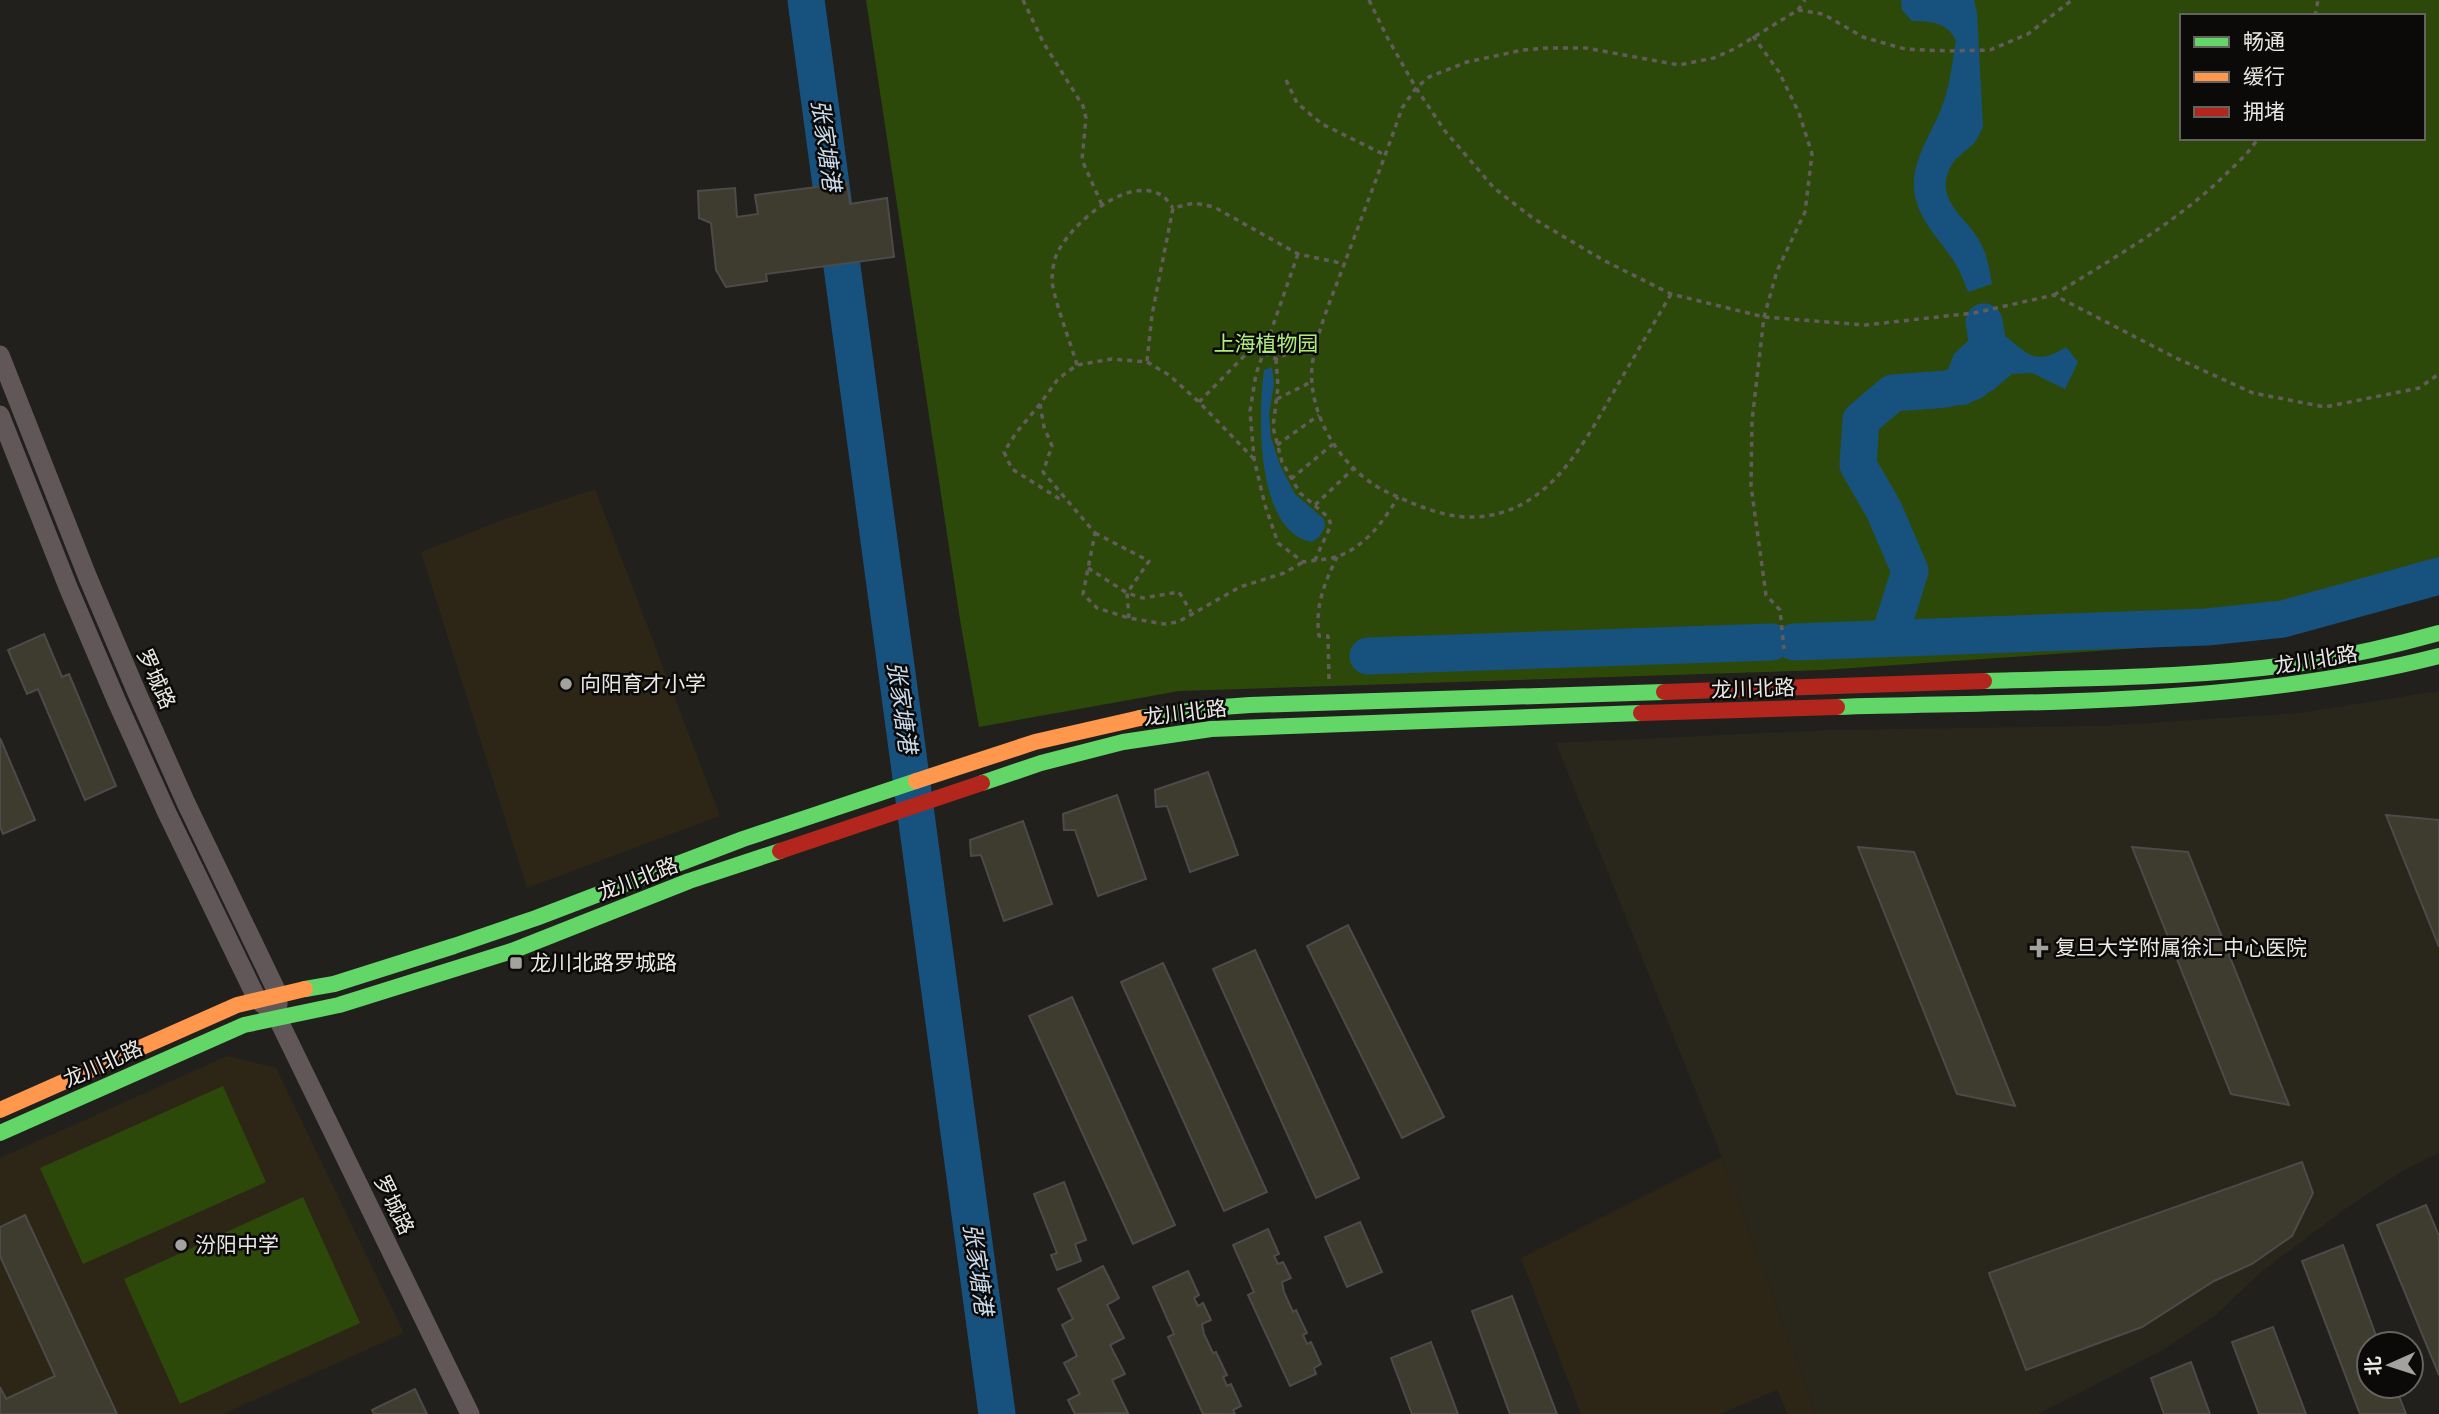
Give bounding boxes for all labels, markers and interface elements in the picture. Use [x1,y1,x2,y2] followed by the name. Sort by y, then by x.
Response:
[2180,14,2425,140] legend
[2243,29,2285,55] text: 畅通
[2243,64,2285,90] text: 缓行
[806,97,847,195] water label: 张家塘港
[2243,99,2285,125] text: 拥堵
[1214,331,1319,357] park label: 上海植物园
[2272,641,2360,679] street label: 龙川北路
[131,645,181,713] street label: 罗城路
[882,659,923,757] water label: 张家塘港
[580,671,706,697] place label: 向阳育才小学
[1711,675,1795,703] street label: 龙川北路
[558,676,574,692] marker: 向阳育才小学
[1142,695,1228,731] street label: 龙川北路
[594,852,682,906] street label: 龙川北路
[2055,935,2307,961] place label: 复旦大学附属徐汇中心医院
[2029,938,2049,958] marker: 复旦大学附属徐汇中心医院
[530,950,677,976] place label: 龙川北路罗城路
[508,955,524,971] marker: 龙川北路罗城路
[59,1035,147,1093] street label: 龙川北路
[369,1171,419,1239] street label: 罗城路
[958,1221,999,1319] water label: 张家塘港
[195,1232,279,1258] place label: 汾阳中学
[173,1237,189,1253] marker: 汾阳中学
[2355,1330,2425,1400] north arrow
[2362,1356,2386,1376] text: 北

